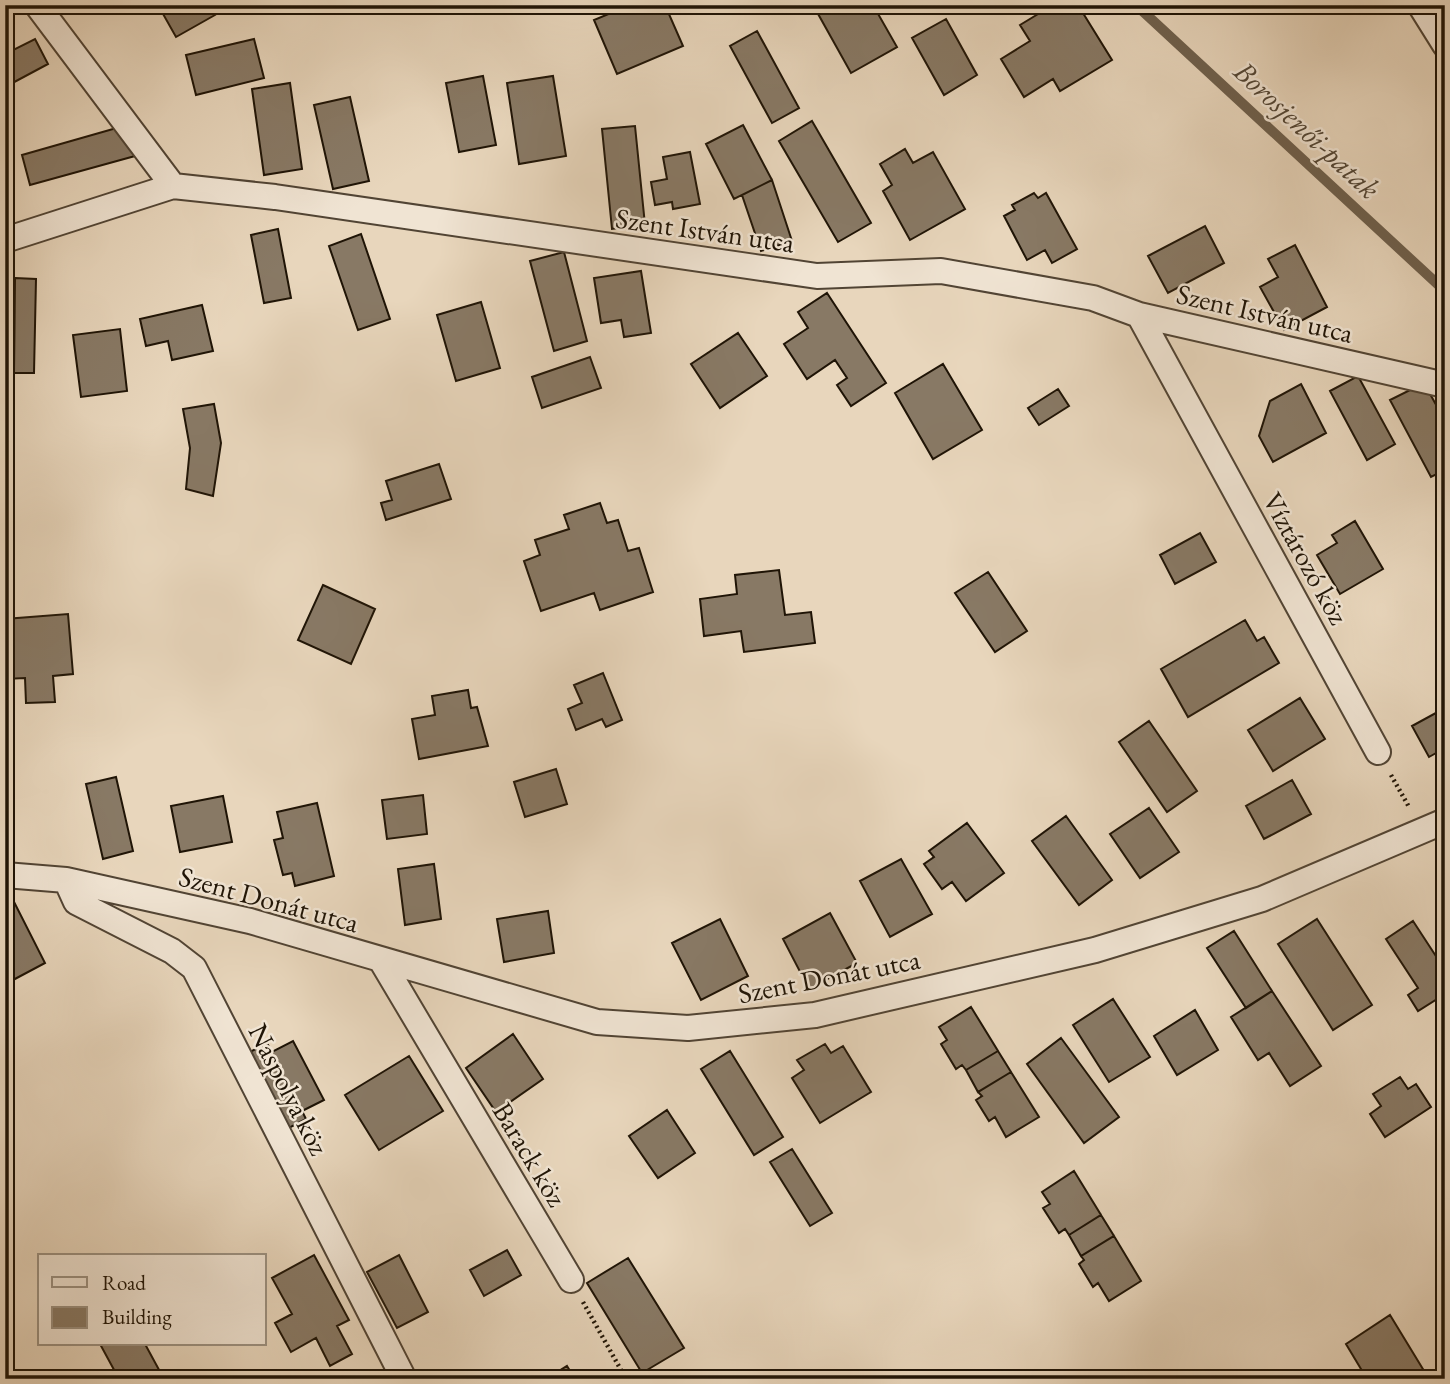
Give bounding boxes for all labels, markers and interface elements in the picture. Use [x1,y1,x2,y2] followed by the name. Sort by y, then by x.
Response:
[1225,51,1389,208] water label: Borosjenői-patak
[613,200,798,260] street label: Szent István utca
[1173,275,1358,351] street label: Szent István utca
[1255,486,1357,631] street label: Víztározó köz
[175,858,364,940] street label: Szent Donát utca
[735,941,924,1011] street label: Szent Donát utca
[241,1017,338,1161] street label: Naspolya köz
[485,1095,575,1213] street label: Barack köz
[38,1254,266,1346] legend
[102,1269,146,1296] text: Road
[102,1303,172,1330] text: Building

